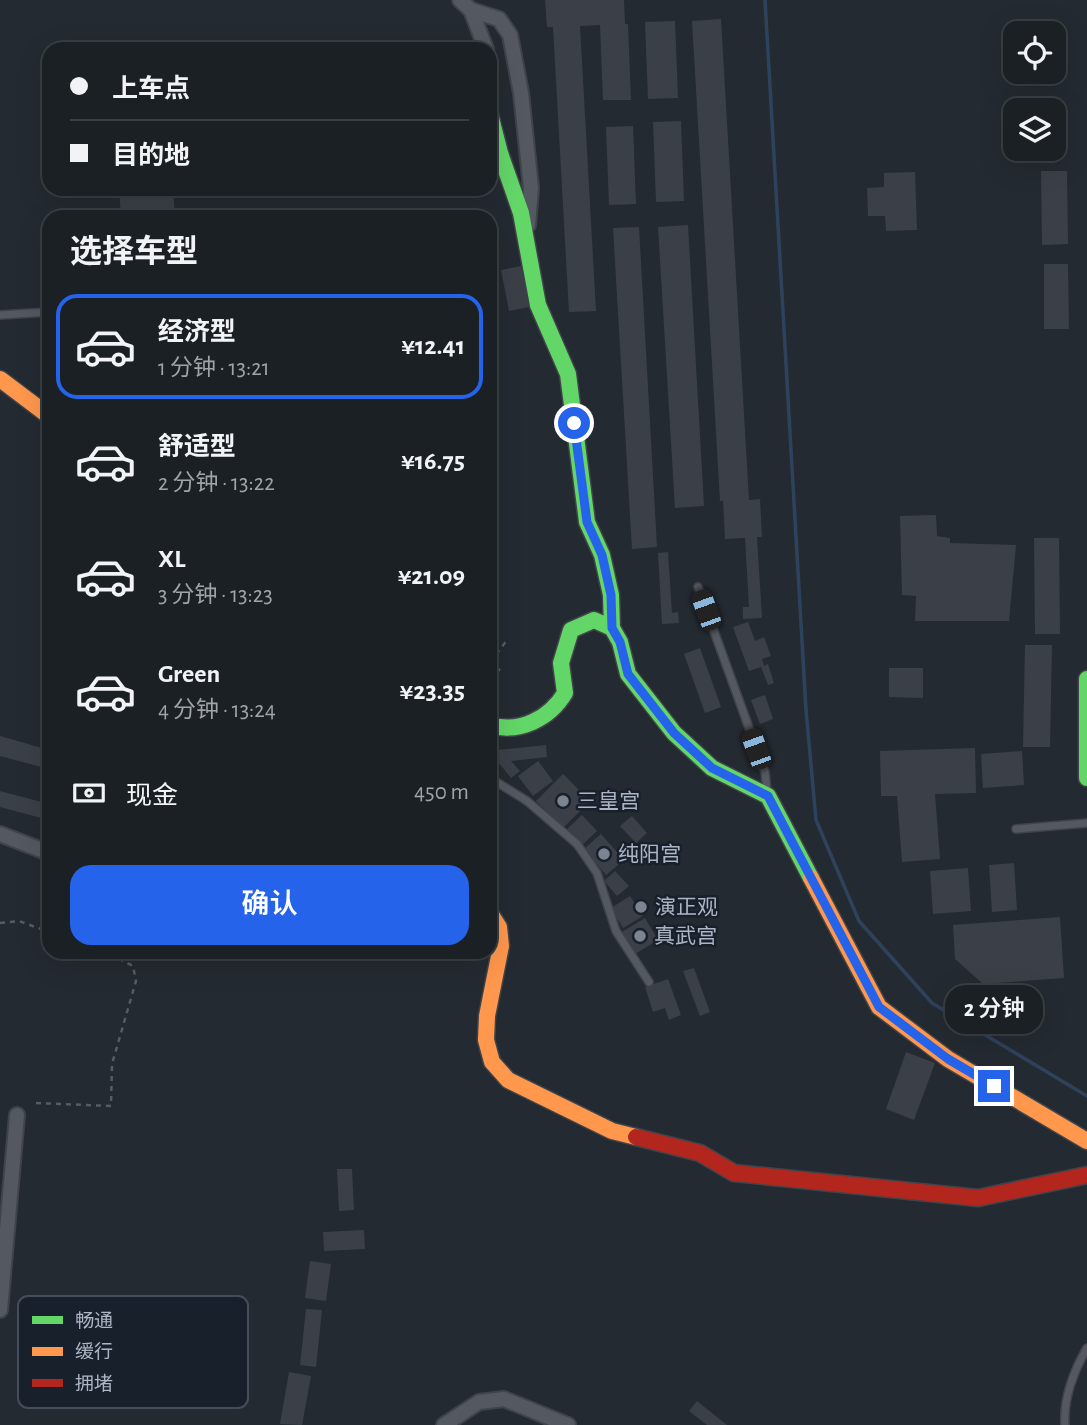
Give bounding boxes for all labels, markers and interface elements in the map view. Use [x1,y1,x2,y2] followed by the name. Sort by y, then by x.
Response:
[1003,21,1066,161] map controls
[1003,21,1066,84] button: locate
[112,76,190,102] text: 上车点
[1003,98,1066,161] button: layers
[112,143,190,169] text: 目的地
[70,236,198,268] text: 选择车型
[74,315,137,378] icon: car
[158,319,236,345] text: 经济型
[401,333,465,359] text: ¥12.41
[158,357,270,380] text: 1 分钟 · 13:21
[558,407,590,439] route start
[74,430,137,493] icon: car
[158,434,236,460] text: 舒适型
[401,448,465,474] text: ¥16.75
[158,472,275,495] text: 2 分钟 · 13:22
[74,545,137,608] icon: car
[158,546,185,572] text: XL
[398,563,465,589] text: ¥21.09
[158,584,273,607] text: 3 分钟 · 13:23
[689,587,724,633] car
[74,660,137,723] icon: car
[158,661,220,687] text: Green
[399,678,465,704] text: ¥23.35
[158,699,276,722] text: 4 分钟 · 13:24
[739,726,774,772] car
[70,774,108,812] icon: cash
[414,781,469,804] text: 450 m
[126,783,178,809] text: 现金
[577,790,640,812] place label: 三皇宫
[555,793,571,809] marker: 三皇宫
[618,843,681,865] place label: 纯阳宫
[596,846,612,862] marker: 纯阳宫
[70,865,469,945] button: 确认
[655,896,718,918] place label: 演正观
[633,899,649,915] marker: 演正观
[654,925,717,947] place label: 真武宫
[632,928,648,944] marker: 真武宫
[945,984,1043,1034] callout: 2 分钟
[964,998,1024,1021] text: 2 分钟
[978,1070,1010,1102] route end
[18,1296,248,1408] legend
[75,1311,113,1331] text: 畅通
[75,1341,113,1362] text: 缓行
[75,1373,113,1394] text: 拥堵

